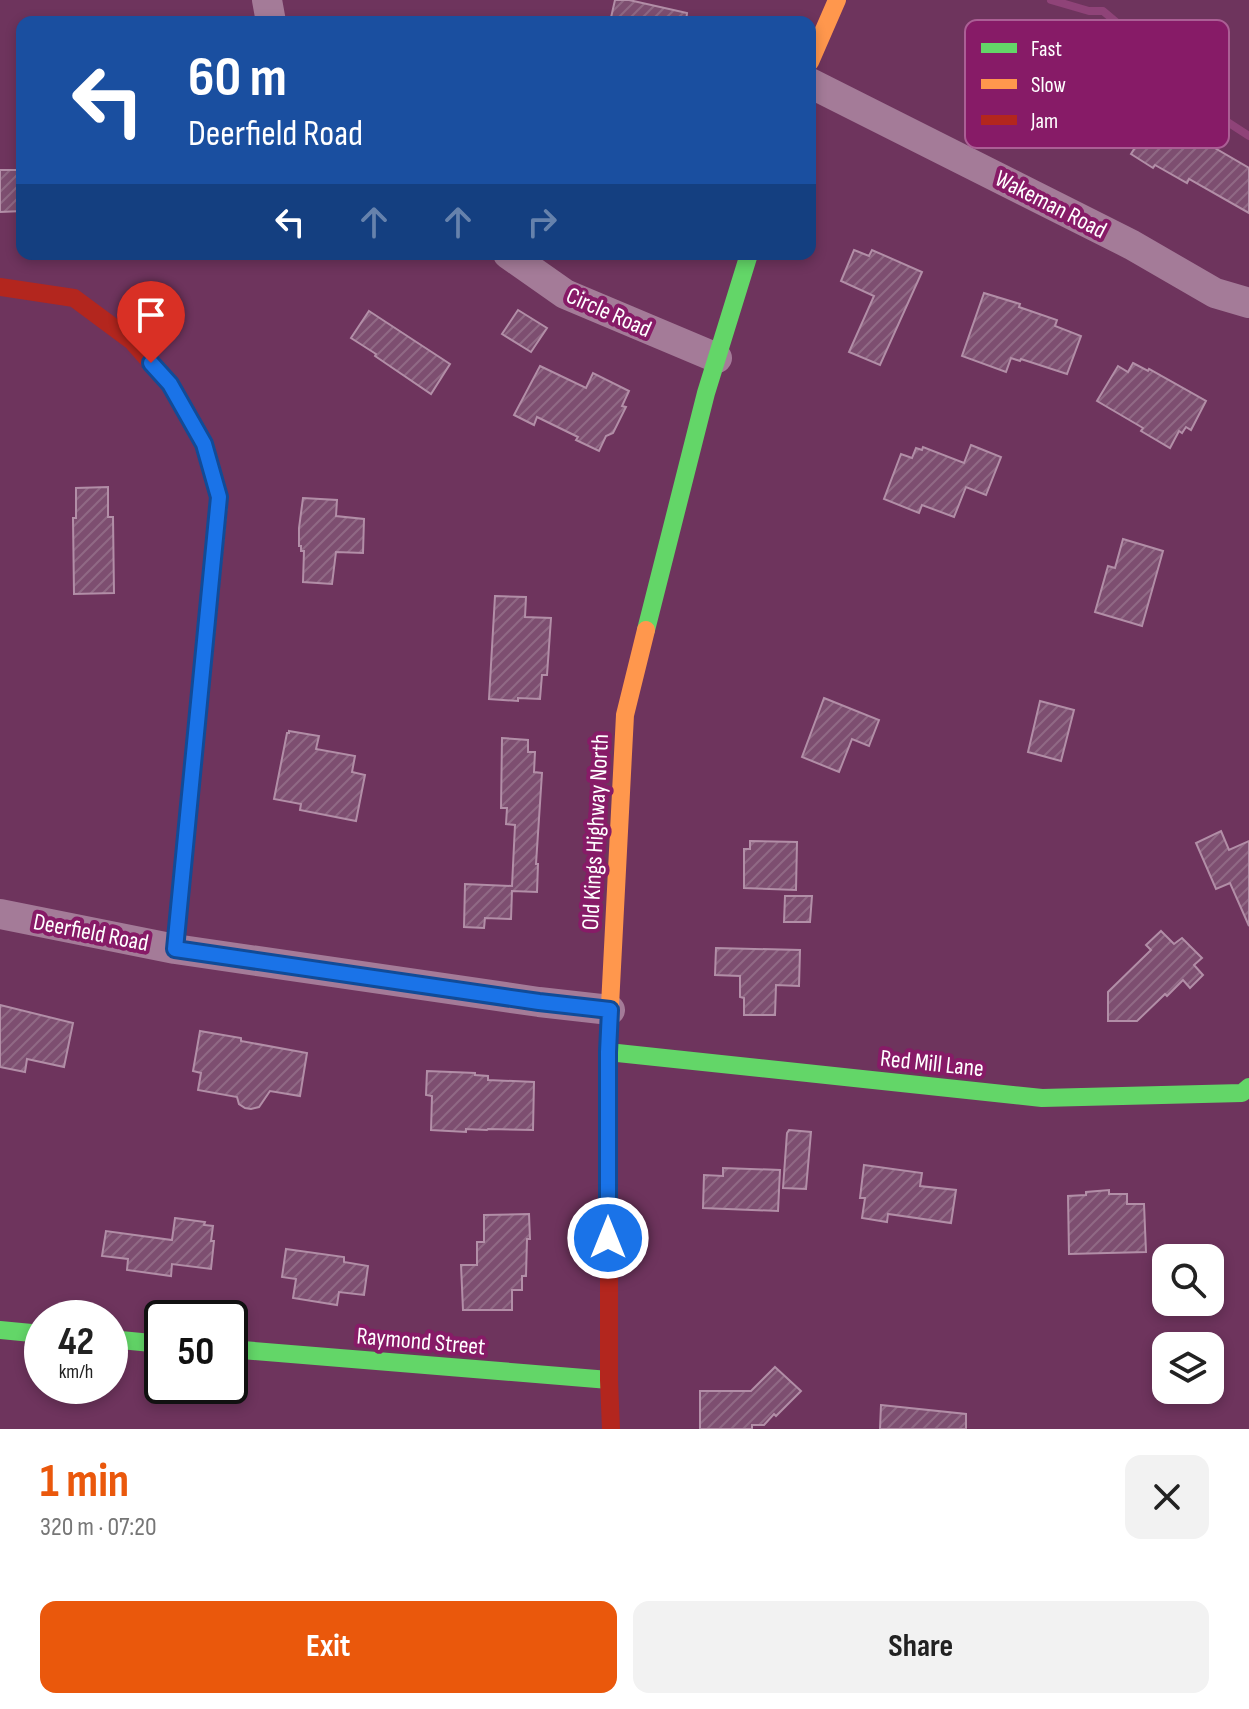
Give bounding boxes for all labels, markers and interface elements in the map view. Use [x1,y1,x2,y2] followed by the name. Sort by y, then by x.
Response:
[965,20,1229,148] legend
[1031,36,1062,63] text: Fast
[188,45,287,112] text: 60 m
[56,48,160,152] icon: left
[1031,72,1066,99] text: Slow
[1030,108,1058,135] text: Jam
[188,113,363,156] text: Deerfield Road
[990,164,1111,245] street label: Wakeman Road
[268,200,312,244] icon: left
[352,200,396,244] icon: ahead
[436,200,480,244] icon: ahead
[520,200,564,244] icon: right
[117,281,185,363] pin
[562,281,656,344] street label: Circle Road
[129,293,173,337] icon: arrive
[576,733,615,931] street label: Old Kings Highway North
[31,907,151,958] street label: Deerfield Road
[879,1044,985,1083] street label: Red Mill Lane
[566,1196,650,1280] position arrow
[1152,1244,1224,1404] map controls
[1152,1244,1224,1316] button: search
[144,1300,248,1404] speed limit sign: 50
[58,1318,94,1366] text: 42
[355,1321,487,1362] street label: Raymond Street
[1152,1332,1224,1404] button: layers
[59,1360,93,1384] text: km/h
[40,1453,129,1510] text: 1 min
[1125,1455,1209,1539] button: close
[40,1512,156,1543] text: 320 m · 07:20
[40,1601,617,1693] button: Exit
[633,1601,1209,1693] button: Share

